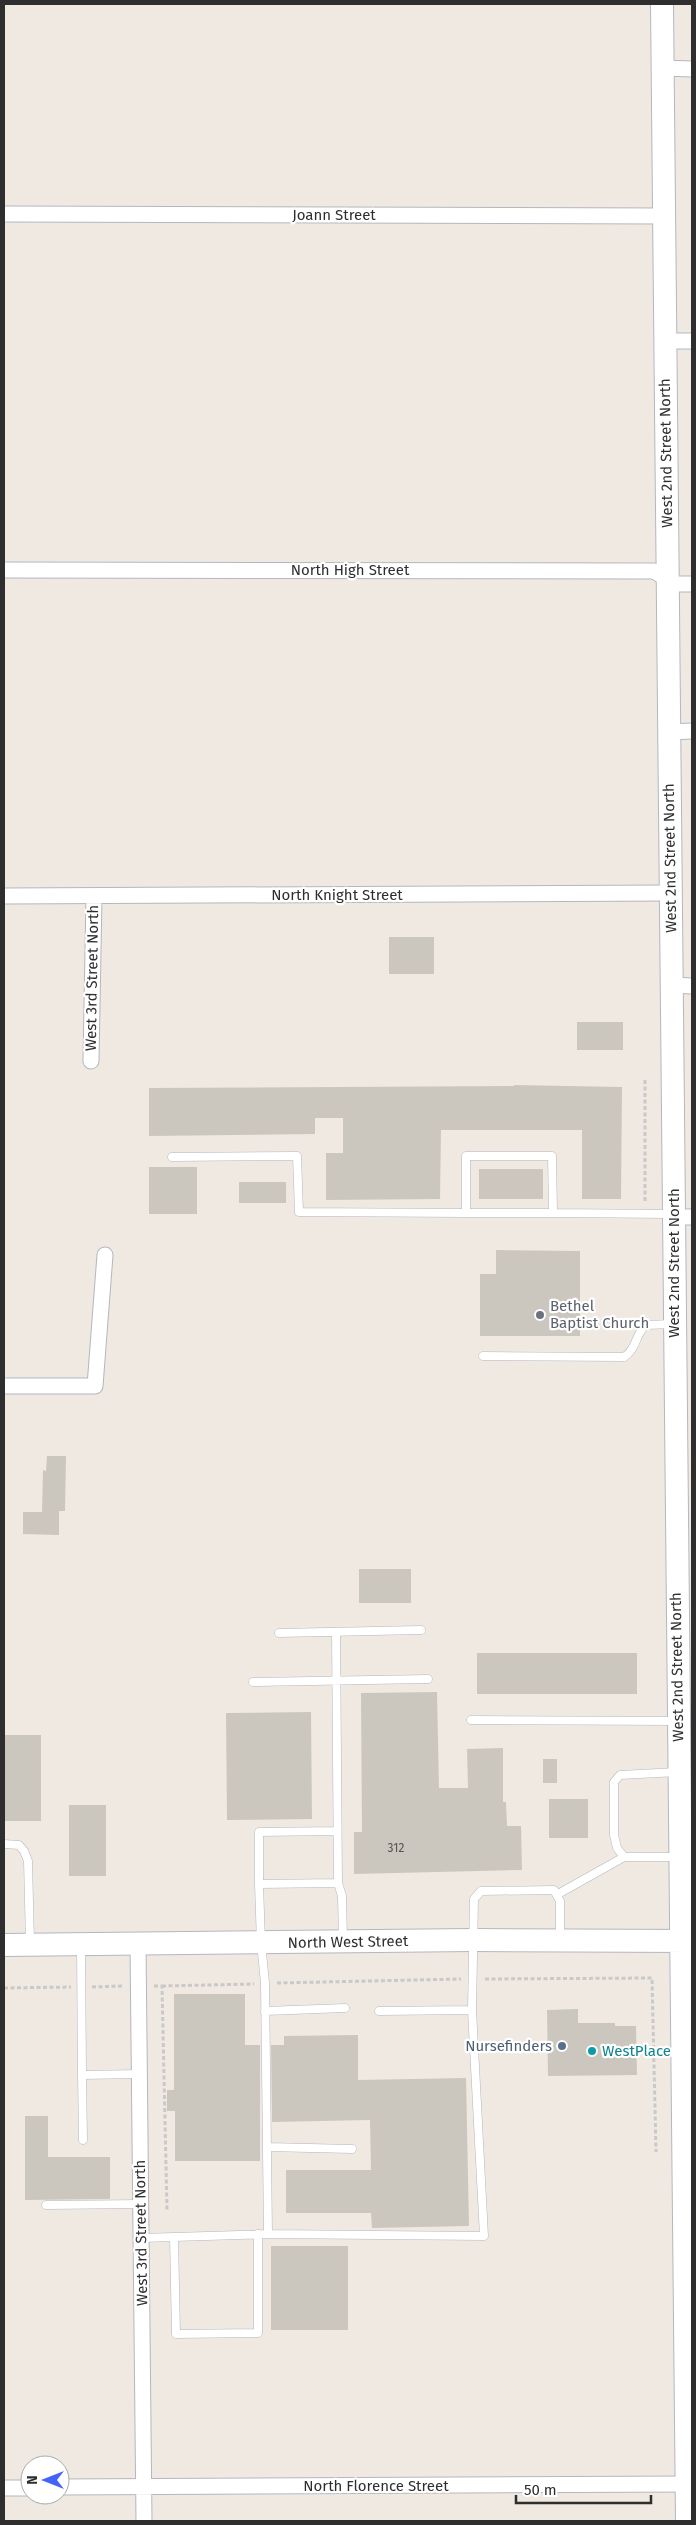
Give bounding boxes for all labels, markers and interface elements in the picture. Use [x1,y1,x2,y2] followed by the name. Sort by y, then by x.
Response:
[292,206,376,224] street label: Joann Street
[656,378,676,528] street label: West 2nd Street North
[291,561,410,579] street label: North High Street
[660,783,680,933] street label: West 2nd Street North
[271,886,403,904] street label: North Knight Street
[82,905,102,1051] street label: West 3rd Street North
[665,1188,683,1338] street label: West 2nd Street North
[550,1297,649,1332] place label: Bethel Baptist Church
[534,1309,546,1321] marker: Bethel Baptist Church
[667,1592,687,1742] street label: West 2nd Street North
[388,1841,404,1855] house number: 312
[288,1932,409,1952] street label: North West Street
[465,2037,552,2055] place label: Nursefinders
[556,2040,568,2052] marker: Nursefinders
[602,2042,671,2060] place label: WestPlace
[586,2045,598,2057] marker: WestPlace
[131,2160,151,2306] street label: West 3rd Street North
[20,2455,70,2505] north arrow
[516,2472,651,2504] scale bar
[24,2475,41,2485] text: N
[303,2477,449,2495] street label: North Florence Street
[524,2481,557,2499] text: 50 m

